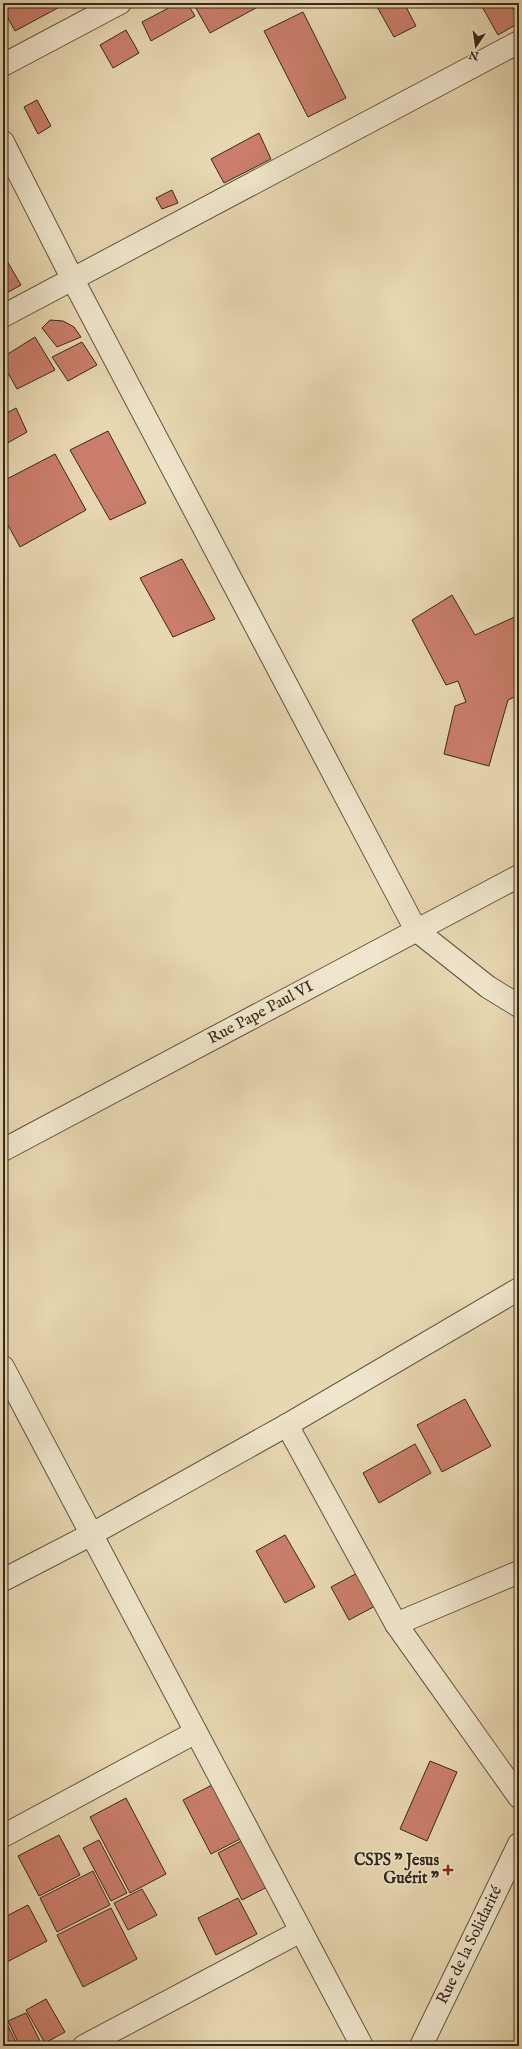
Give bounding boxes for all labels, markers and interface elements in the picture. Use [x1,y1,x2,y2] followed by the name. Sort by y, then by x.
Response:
[456,26,496,66] north arrow
[467,47,481,63] text: N
[205,977,317,1049] street label: Rue Pape Paul VI
[354,1851,439,1889] place label: CSPS " Jesus Guérit "
[442,1864,454,1876] marker: CSPS " Jesus Guérit "
[433,1883,507,2008] street label: Rue de la Solidarité

